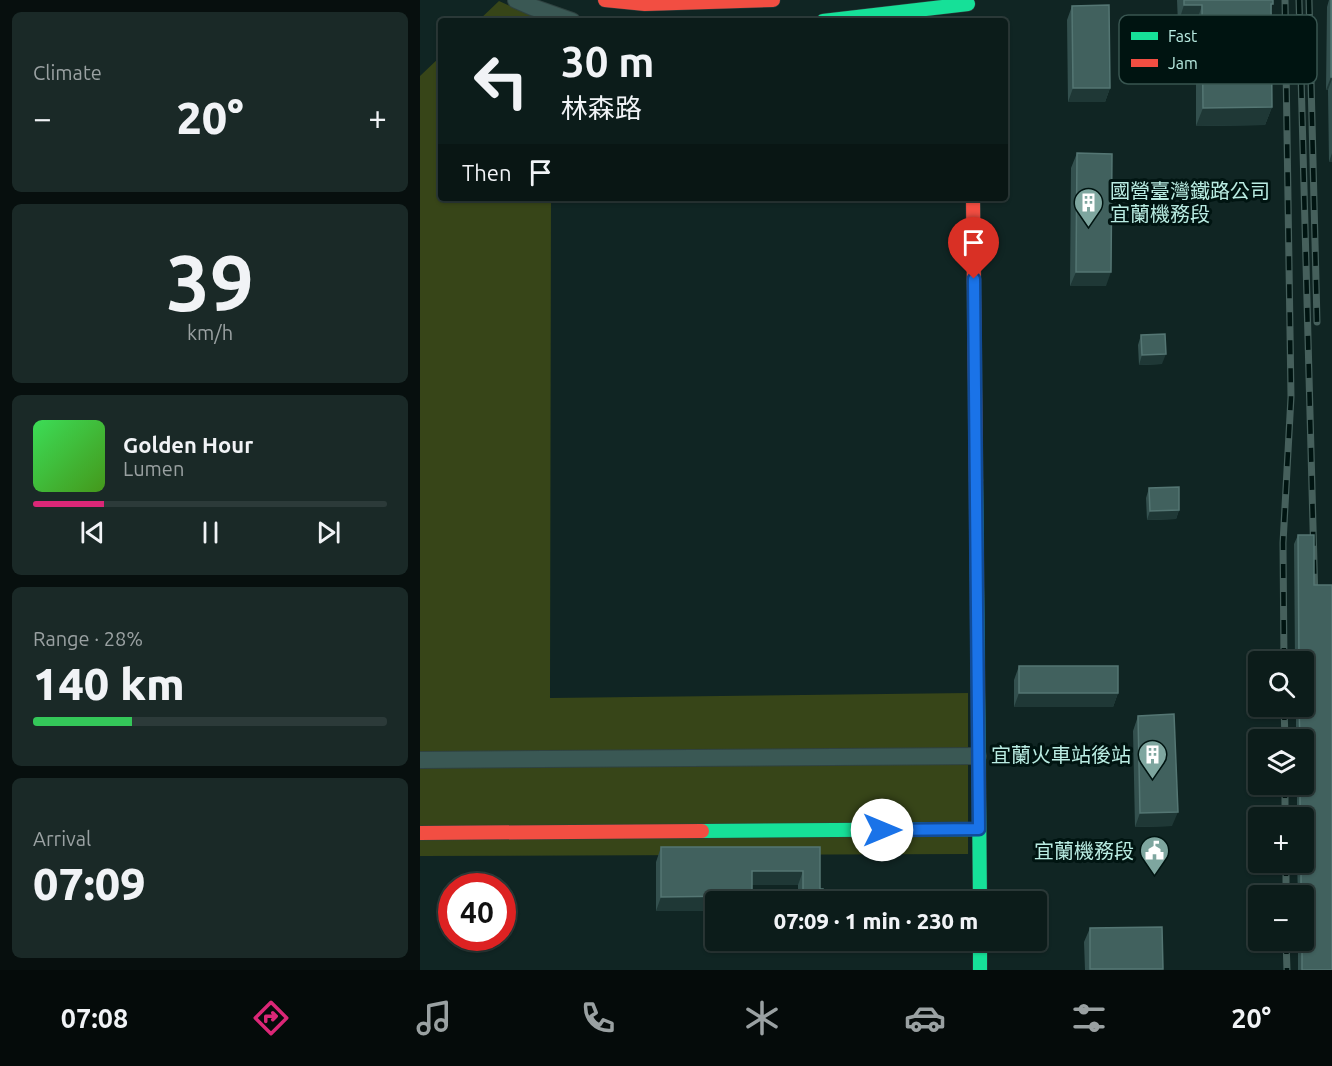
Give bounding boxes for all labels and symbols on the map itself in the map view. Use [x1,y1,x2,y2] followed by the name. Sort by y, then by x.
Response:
[1119,15,1317,84] legend
[1168,27,1198,45] text: Fast
[1168,54,1198,72] text: Jam
[1110,179,1270,225] place label: 國營臺灣鐵路公司 宜蘭機務段
[1073,186,1105,228] building icon: 國營臺灣鐵路公司 宜蘭機務段
[948,217,999,279] pin
[1136,738,1168,780] building icon: 宜蘭火車站後站
[991,743,1131,766] place label: 宜蘭火車站後站
[850,798,914,862] position arrow
[1139,834,1171,876] public building icon: 宜蘭機務段
[1034,839,1134,862] place label: 宜蘭機務段
[438,873,516,951] speed limit sign: 40

